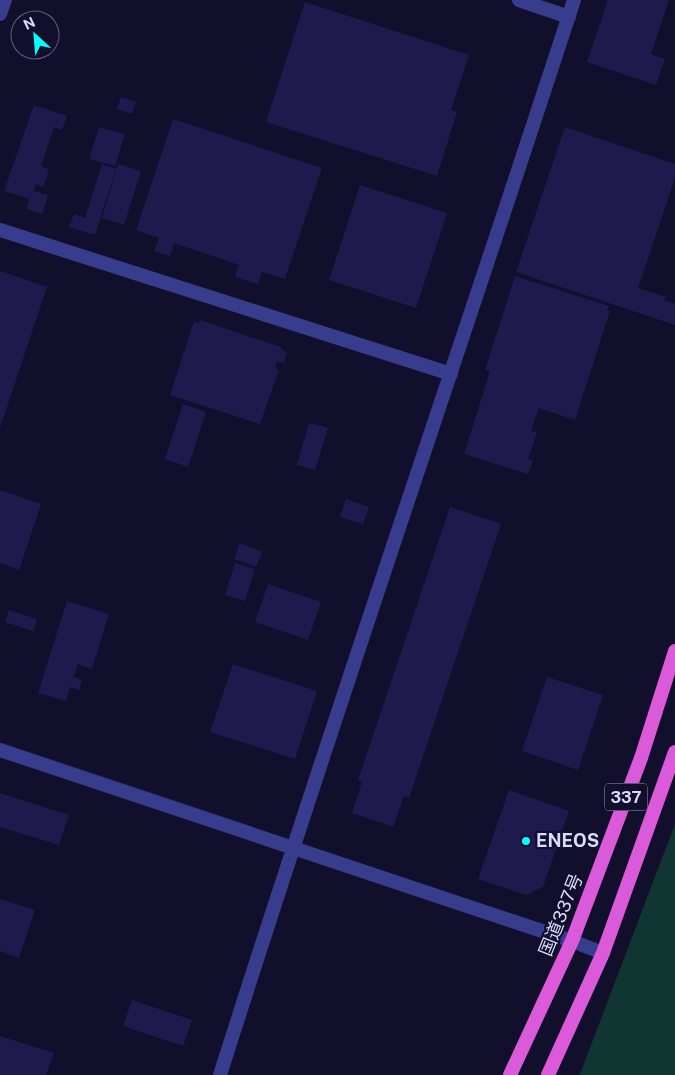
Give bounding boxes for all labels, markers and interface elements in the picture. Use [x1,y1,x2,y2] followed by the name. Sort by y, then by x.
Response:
[10,10,60,60] north arrow
[21,14,38,33] text: N
[605,784,647,810] road number: 337
[536,830,599,851] place label: ENEOS
[520,835,532,847] marker: ENEOS
[534,871,587,959] street label: 国道337号

